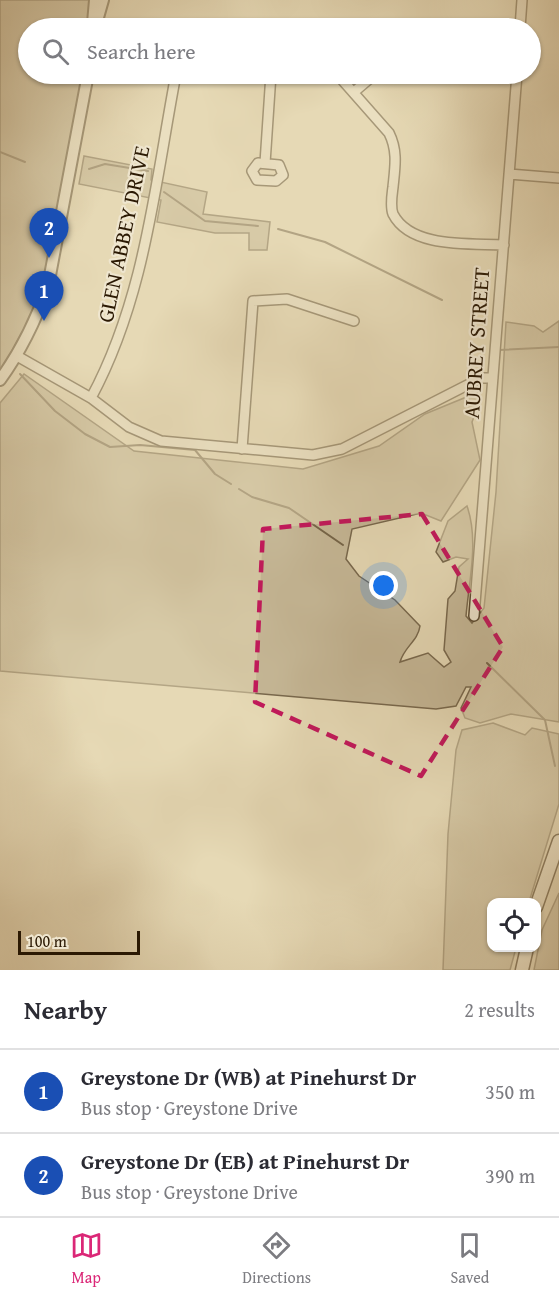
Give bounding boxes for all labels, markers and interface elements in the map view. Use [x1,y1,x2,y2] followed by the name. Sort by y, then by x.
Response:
[18,18,541,84] search box
[39,35,72,68] icon: search
[87,35,196,67] text: Search here
[89,143,157,325] street label: GLEN ABBEY DRIVE
[29,208,68,258] pin: 2
[455,266,497,420] street label: AUBREY STREET
[24,272,63,321] pin: 1
[369,571,398,600] your location
[487,898,541,952] map controls
[487,898,541,952] button: locate
[18,928,140,956] scale bar
[27,929,67,953] text: 100 m
[24,990,107,1029] text: Nearby
[464,995,535,1024] text: 2 results
[81,1061,416,1093] text: Greystone Dr (WB) at Pinehurst Dr
[38,1077,49,1106] text: 1
[485,1077,535,1106] text: 350 m
[81,1093,298,1122] text: Bus stop · Greystone Drive
[81,1145,409,1177] text: Greystone Dr (EB) at Pinehurst Dr
[38,1161,49,1190] text: 2
[485,1161,535,1190] text: 390 m
[81,1177,298,1206] text: Bus stop · Greystone Drive
[70,1229,103,1289] tab: Map
[242,1229,311,1289] tab: Directions
[450,1229,489,1289] tab: Saved

